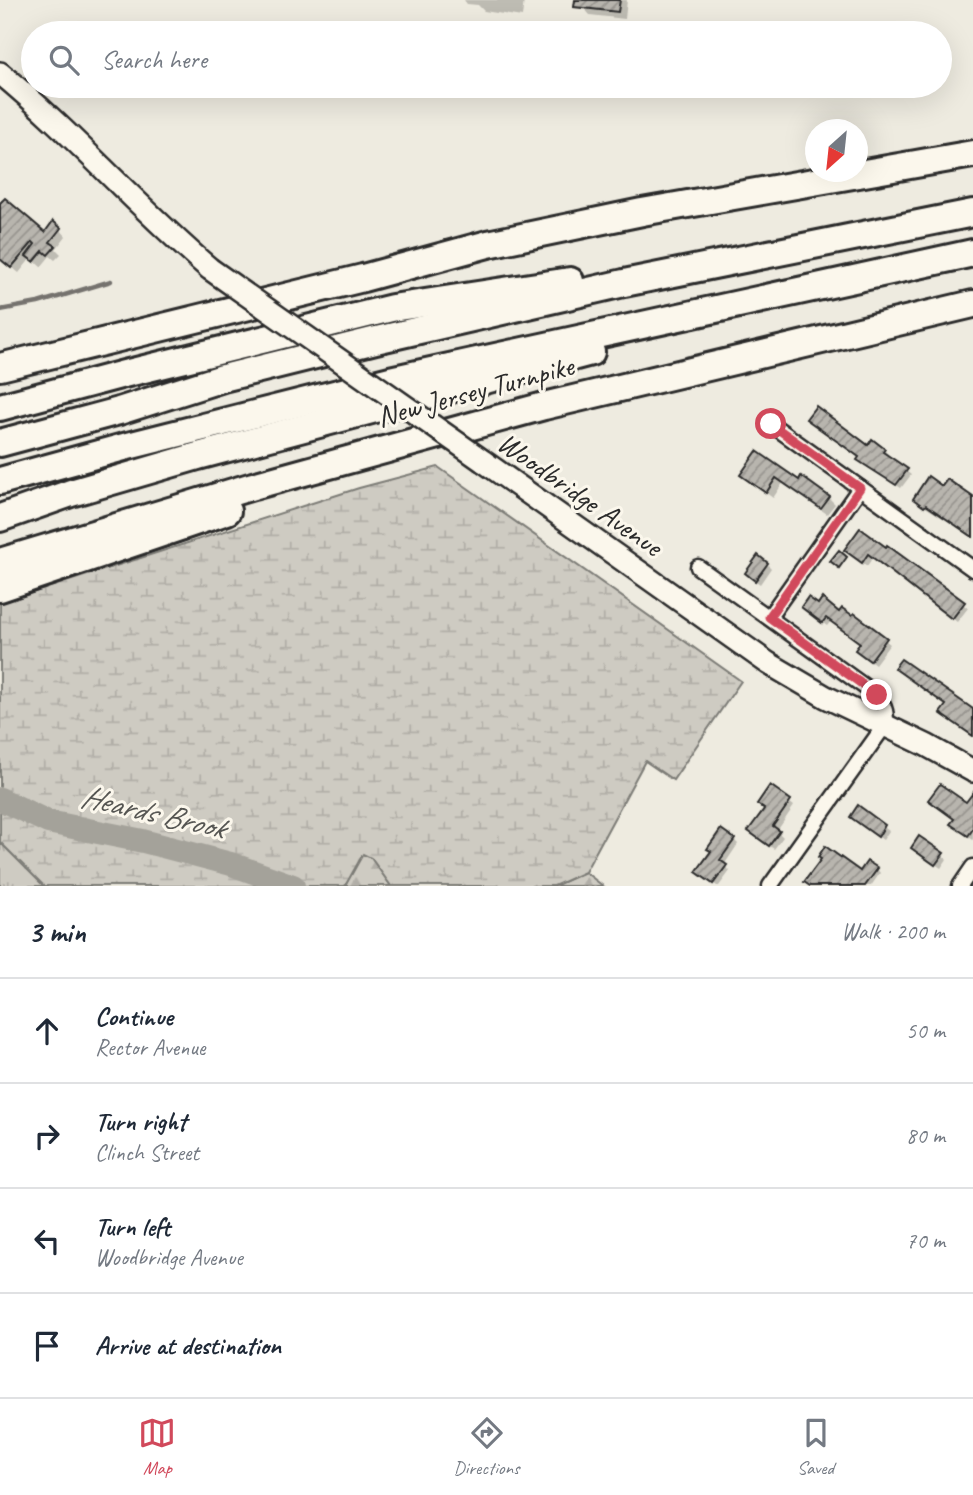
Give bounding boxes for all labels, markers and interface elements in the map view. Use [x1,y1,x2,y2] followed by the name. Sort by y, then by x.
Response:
[21,21,952,98] search box
[45,41,83,79] icon: search
[101,43,207,76] text: Search here
[805,119,868,182] north arrow
[372,346,580,436] street label: New Jersey Turnpike
[755,408,786,439] route start
[490,423,672,566] street label: Woodbridge Avenue
[861,679,892,710] route end
[77,776,234,850] water label: Heards Brook
[28,913,85,951] text: 3 min
[841,917,945,946] text: Walk · 200 m
[95,1000,173,1033] text: Continue
[28,1012,66,1050] icon: ahead
[906,1016,945,1045] text: 50 m
[95,1033,205,1062] text: Rector Avenue
[95,1105,186,1138] text: Turn right
[28,1117,66,1155] icon: right
[906,1121,945,1150] text: 80 m
[95,1138,199,1167] text: Clinch Street
[95,1210,170,1243] text: Turn left
[28,1222,66,1260] icon: left
[906,1226,945,1255] text: 70 m
[95,1243,243,1272] text: Woodbridge Avenue
[28,1327,66,1365] icon: arrive
[95,1329,281,1362] text: Arrive at destination
[138,1414,176,1480] tab: Map
[453,1414,520,1480] tab: Directions
[797,1414,835,1480] tab: Saved

